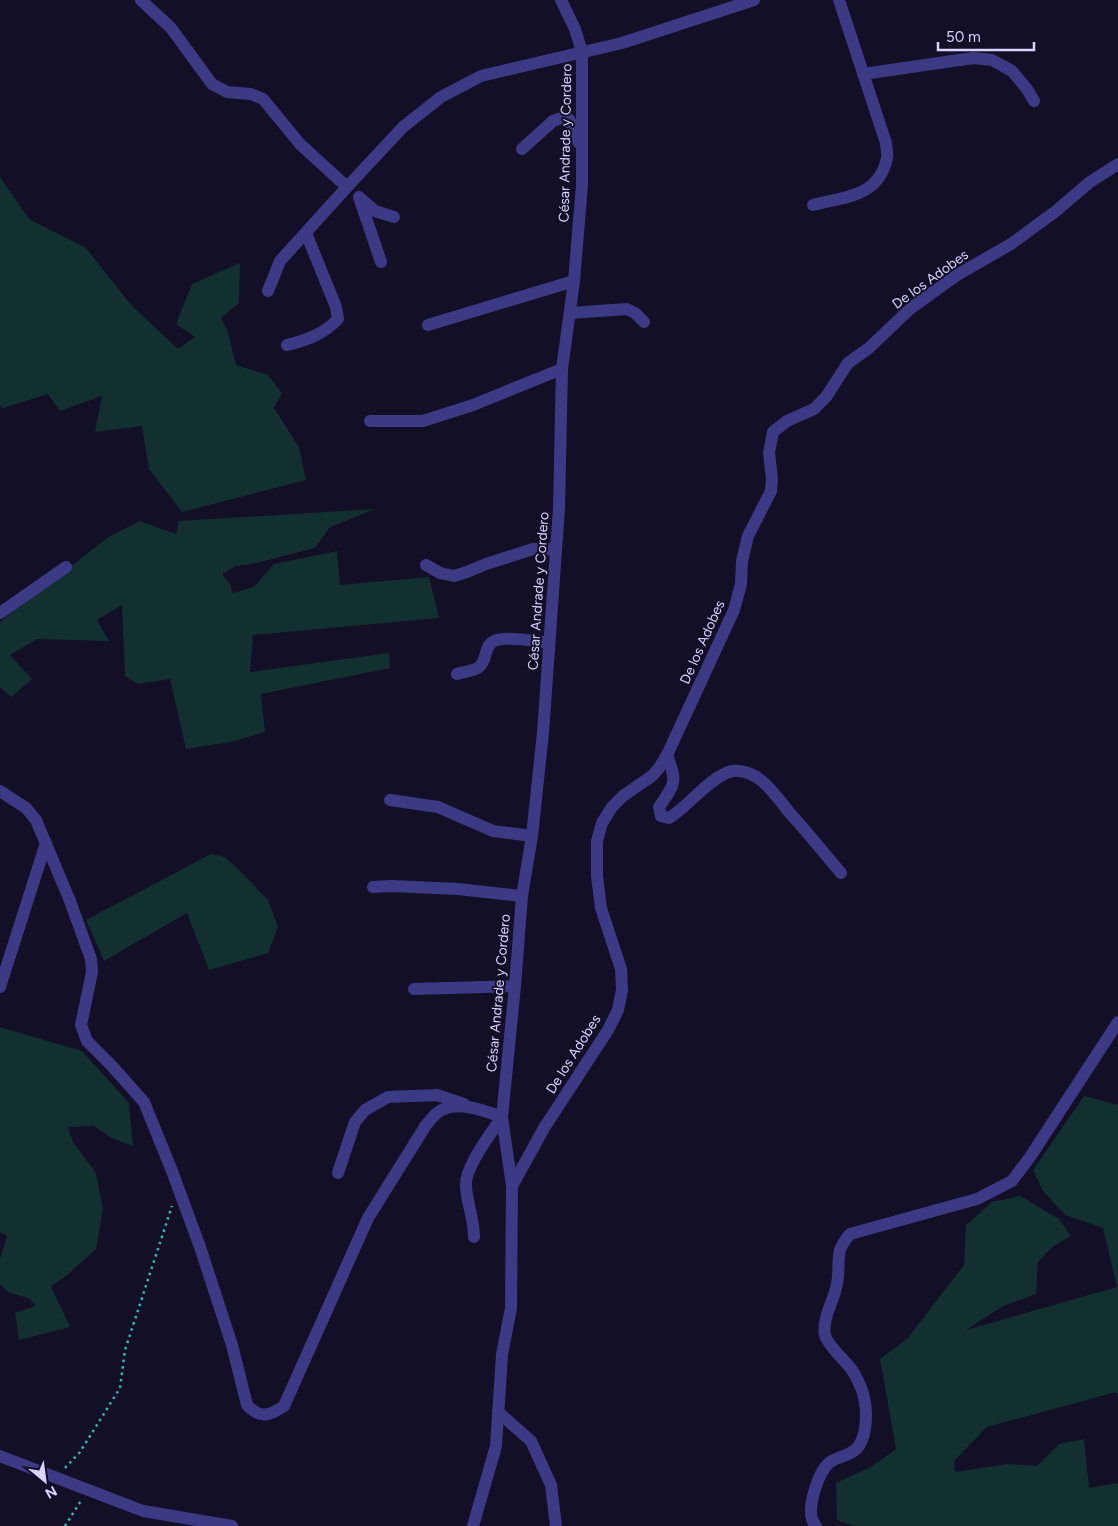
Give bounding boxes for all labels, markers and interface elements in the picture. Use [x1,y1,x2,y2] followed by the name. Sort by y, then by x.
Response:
[938,20,1034,52] scale bar
[946,28,981,46] text: 50 m
[556,63,575,223] street label: César Andrade y Cordero
[889,246,972,313] street label: De los Adobes
[524,511,553,671] street label: César Andrade y Cordero
[676,598,729,687] street label: De los Adobes
[483,913,514,1073] street label: César Andrade y Cordero
[542,1012,604,1097] street label: De los Adobes
[20,1456,70,1506] north arrow
[42,1482,60,1502] text: N

